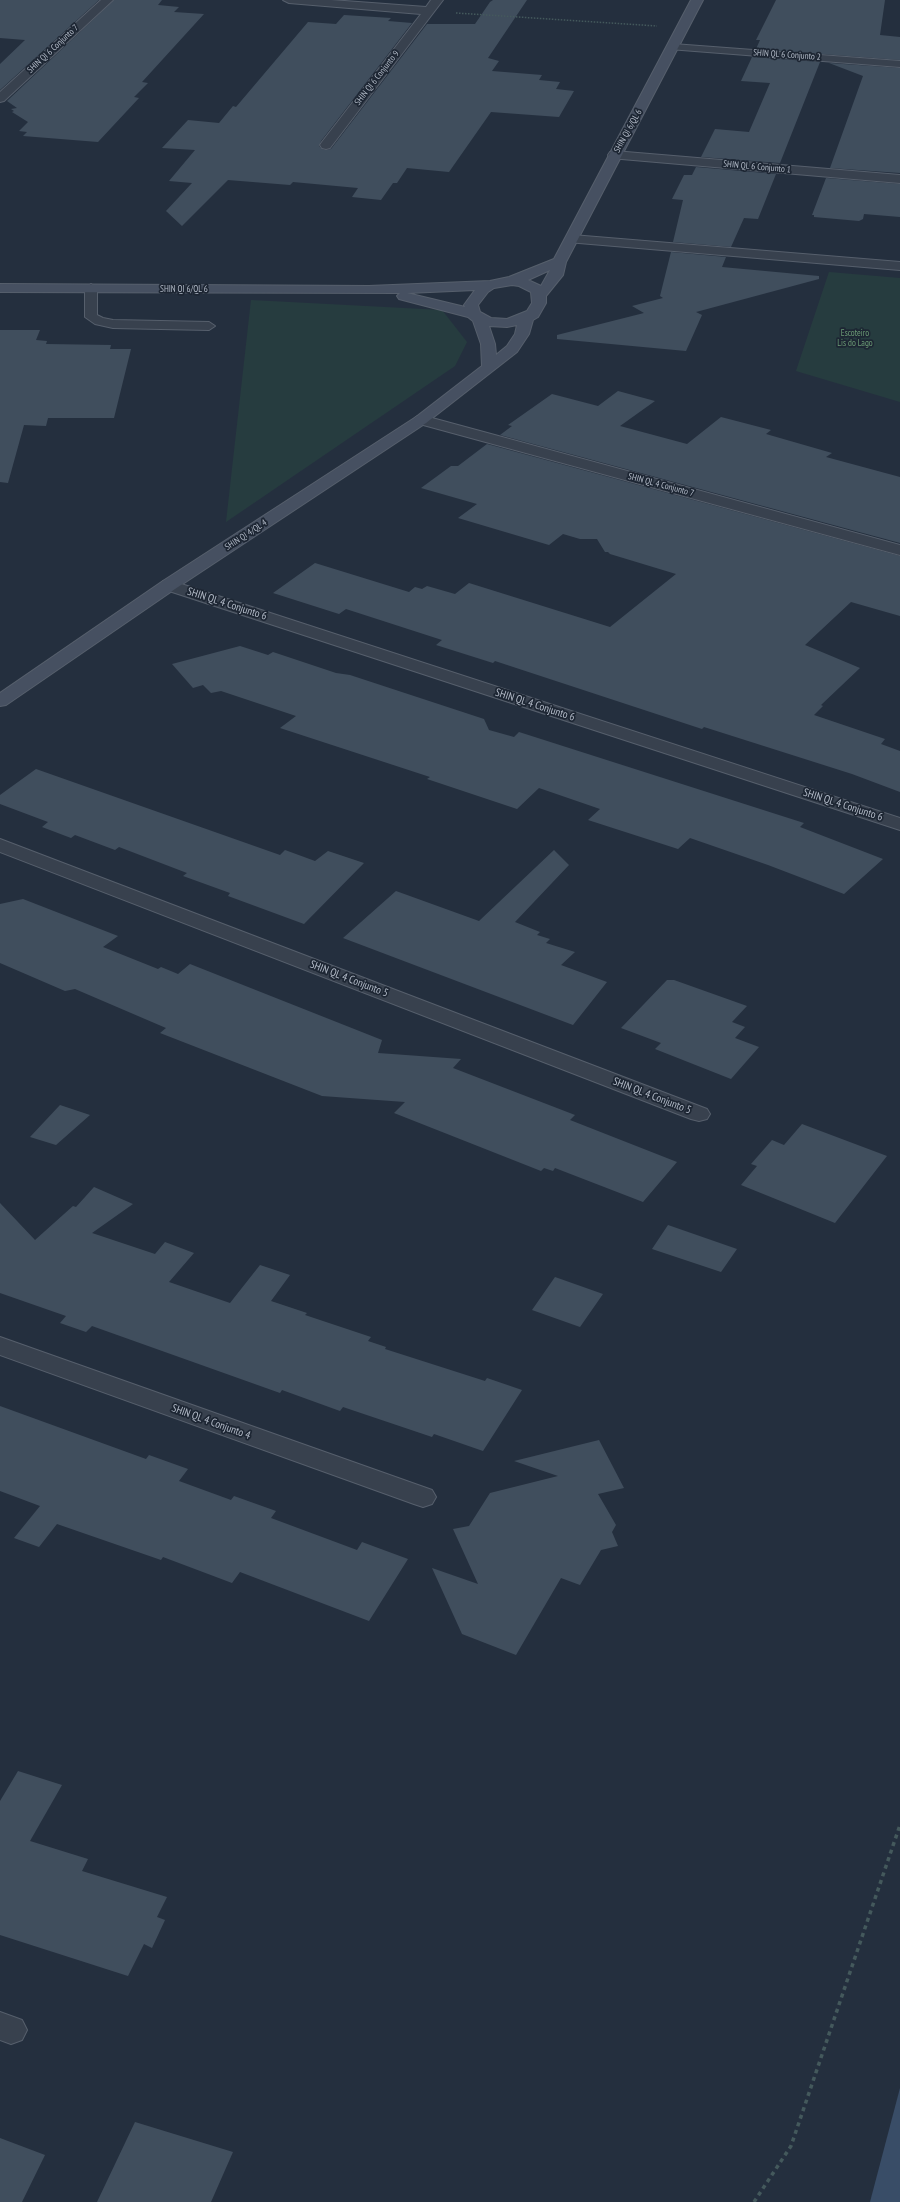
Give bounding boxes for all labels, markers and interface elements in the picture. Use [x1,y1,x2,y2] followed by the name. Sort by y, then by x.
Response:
[25,22,81,76] street label: SHIN QI 6 Conjunto 7
[753,47,821,63] street label: SHIN QL 6 Conjunto 2
[352,49,402,107] street label: SHIN QI 6 Conjunto 9
[612,107,644,155] street label: SHIN QI 6/QL 6
[723,159,791,175] street label: SHIN QL 6 Conjunto 1
[160,284,208,294] street label: SHIN QI 6/QL 6
[837,328,873,349] park label: Escoteiro Lis do Lago
[627,471,695,499] street label: SHIN QL 4 Conjunto 7
[223,517,269,553] street label: SHIN QI 4/QL 4
[186,585,268,623] street label: SHIN QL 4 Conjunto 6
[494,686,576,724] street label: SHIN QL 4 Conjunto 6
[802,786,884,824] street label: SHIN QL 4 Conjunto 6
[308,958,390,1000] street label: SHIN QL 4 Conjunto 5
[611,1075,693,1117] street label: SHIN QL 4 Conjunto 5
[170,1402,252,1442] street label: SHIN QL 4 Conjunto 4

